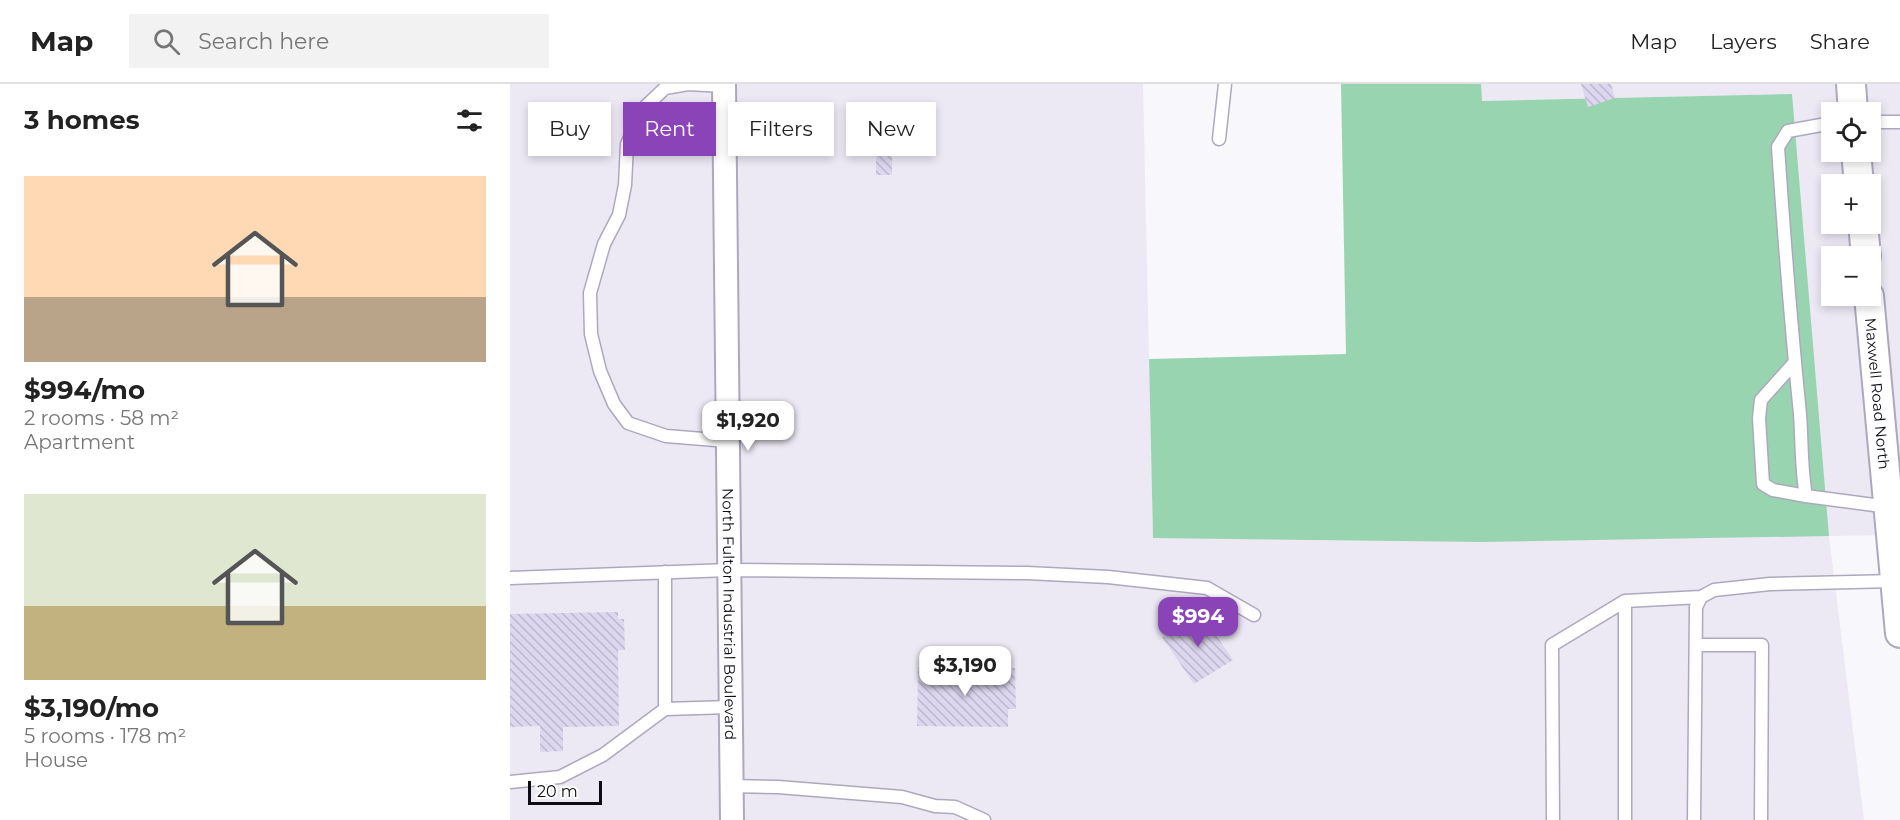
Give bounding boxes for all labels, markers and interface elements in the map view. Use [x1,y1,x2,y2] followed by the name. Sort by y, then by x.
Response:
[129,14,549,68] search box
[30,24,93,58] text: Map
[150,25,183,58] icon: search
[198,28,329,55] text: Search here
[1630,29,1677,54] text: Map
[1710,29,1777,54] text: Layers
[1810,29,1870,54] text: Share
[528,102,611,156] chip: Buy
[623,102,716,156] chip: Rent
[728,102,834,156] chip: Filters
[846,102,936,156] chip: New
[1821,102,1881,306] map controls
[1821,102,1881,162] button: locate
[24,104,139,136] text: 3 homes
[453,104,486,137] icon: filters
[1821,174,1881,234] button: +
[201,215,309,323] icon: home
[1821,246,1881,306] button: −
[1862,317,1894,470] street label: Maxwell Road North
[24,374,145,406] text: $994/mo
[699,401,797,452] pin: $1,920
[24,406,179,430] text: 2 rooms · 58 m²
[716,408,780,432] text: $1,920
[24,430,135,454] text: Apartment
[719,488,741,740] street label: North Fulton Industrial Boulevard
[201,533,309,641] icon: home
[1162,597,1234,648] pin: $994
[1172,604,1224,628] text: $994
[916,646,1014,697] pin: $3,190
[933,653,997,677] text: $3,190
[24,692,159,724] text: $3,190/mo
[24,724,186,748] text: 5 rooms · 178 m²
[24,748,88,772] text: House
[528,778,602,806] scale bar
[537,782,578,801] text: 20 m

